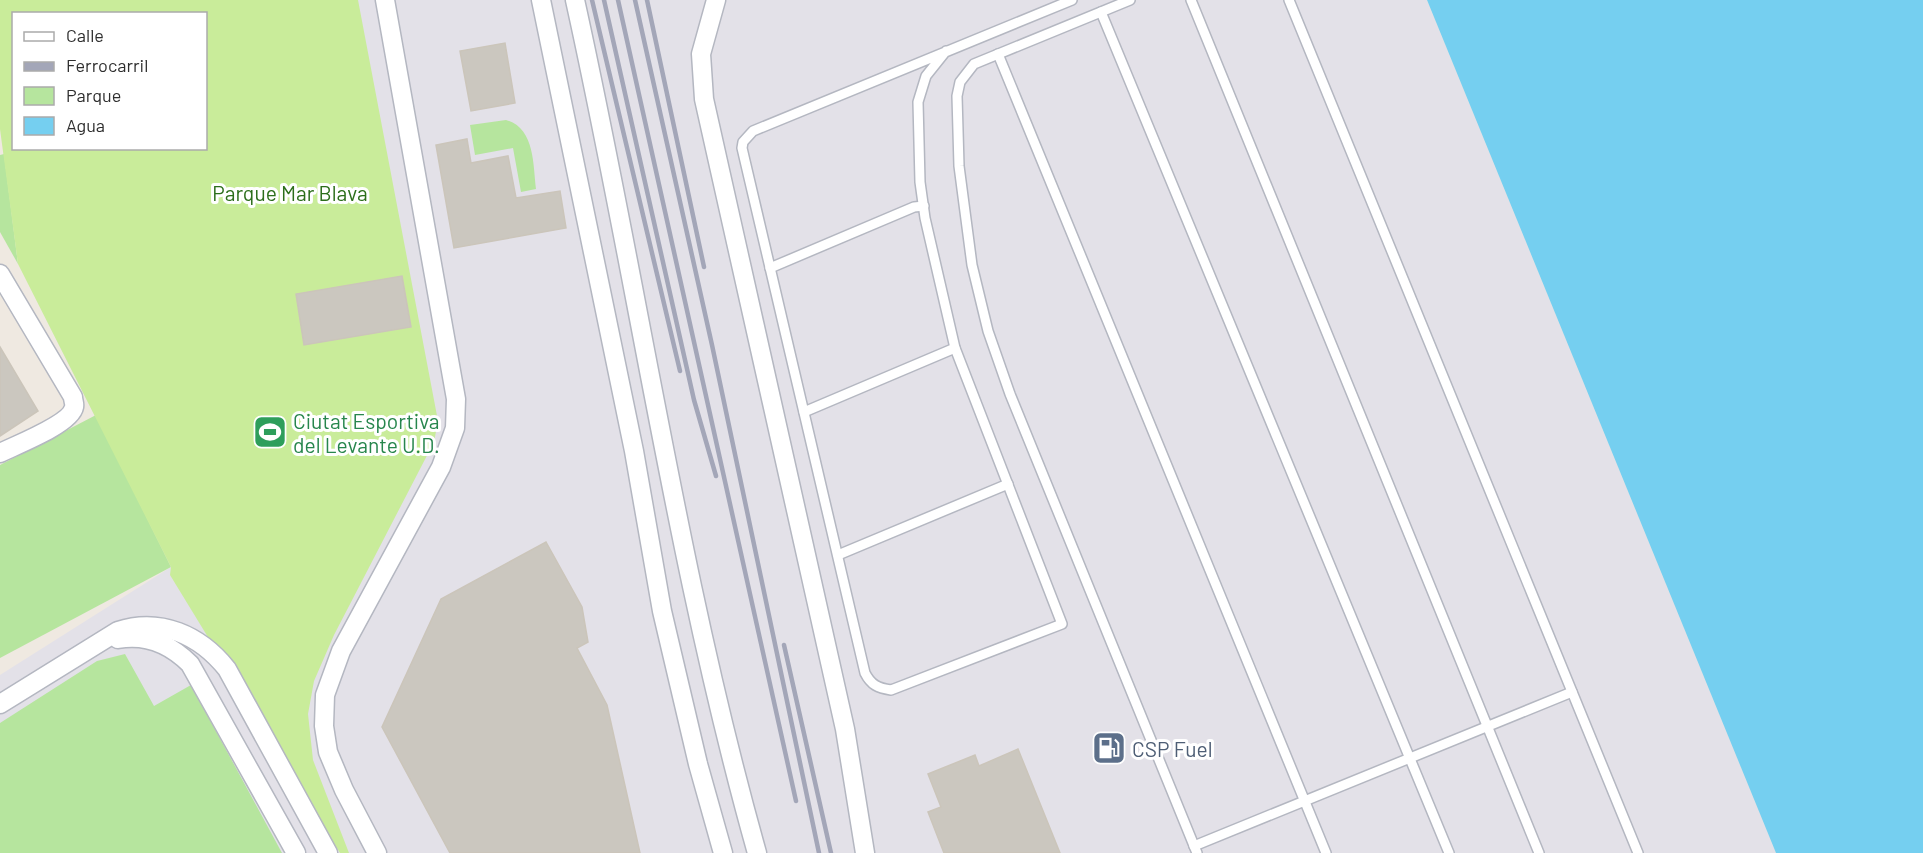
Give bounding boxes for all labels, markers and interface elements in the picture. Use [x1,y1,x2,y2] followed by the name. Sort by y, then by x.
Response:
[12,12,207,150] legend
[66,24,104,46] text: Calle
[66,54,148,76] text: Ferrocarril
[66,84,121,106] text: Parque
[66,114,105,136] text: Agua
[212,180,368,205] park label: Parque Mar Blava
[293,408,440,457] place label: Ciutat Esportiva del Levante U.D.
[252,414,288,450] sports icon: Ciutat Esportiva del Levante U.D.
[1091,730,1127,766] fuel station icon: CSP Fuel
[1132,736,1213,761] place label: CSP Fuel

